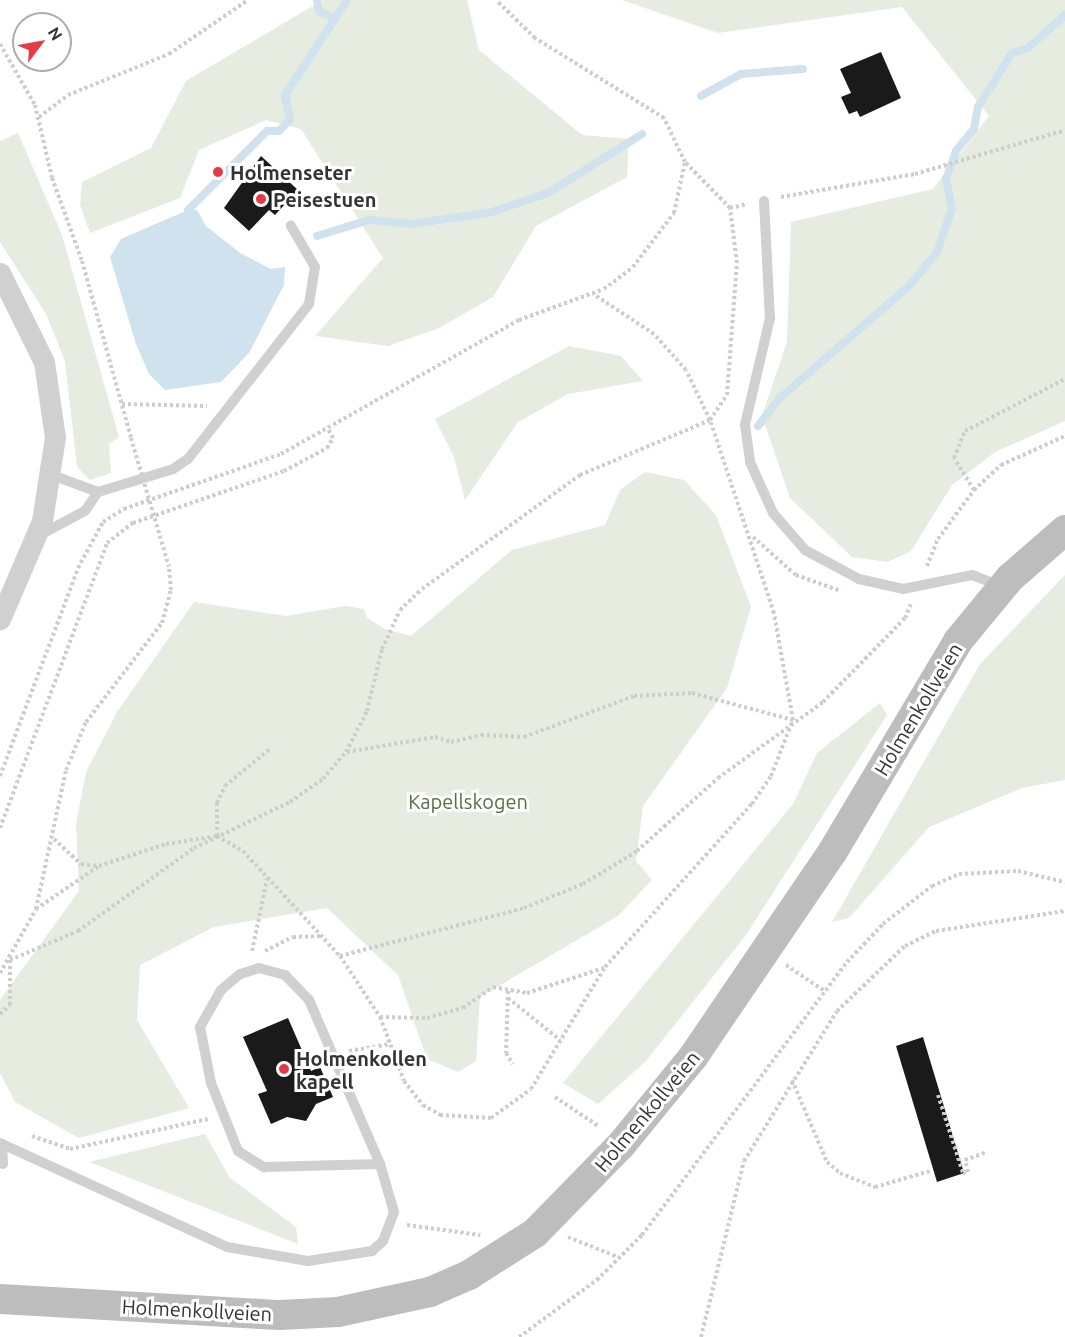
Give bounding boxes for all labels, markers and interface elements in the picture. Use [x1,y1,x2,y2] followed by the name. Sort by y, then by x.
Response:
[12,12,72,72] north arrow
[45,24,66,43] text: N
[230,160,352,184] place label: Holmenseter
[211,165,225,179] marker: Holmenseter
[273,187,376,211] place label: Peisestuen
[254,192,268,206] marker: Peisestuen
[869,638,967,780] street label: Holmenkollveien
[408,789,528,813] park label: Kapellskogen
[296,1046,427,1093] place label: Holmenkollen kapell
[589,1046,705,1176] street label: Holmenkollveien
[277,1062,291,1076] marker: Holmenkollen kapell
[121,1294,273,1326] street label: Holmenkollveien

